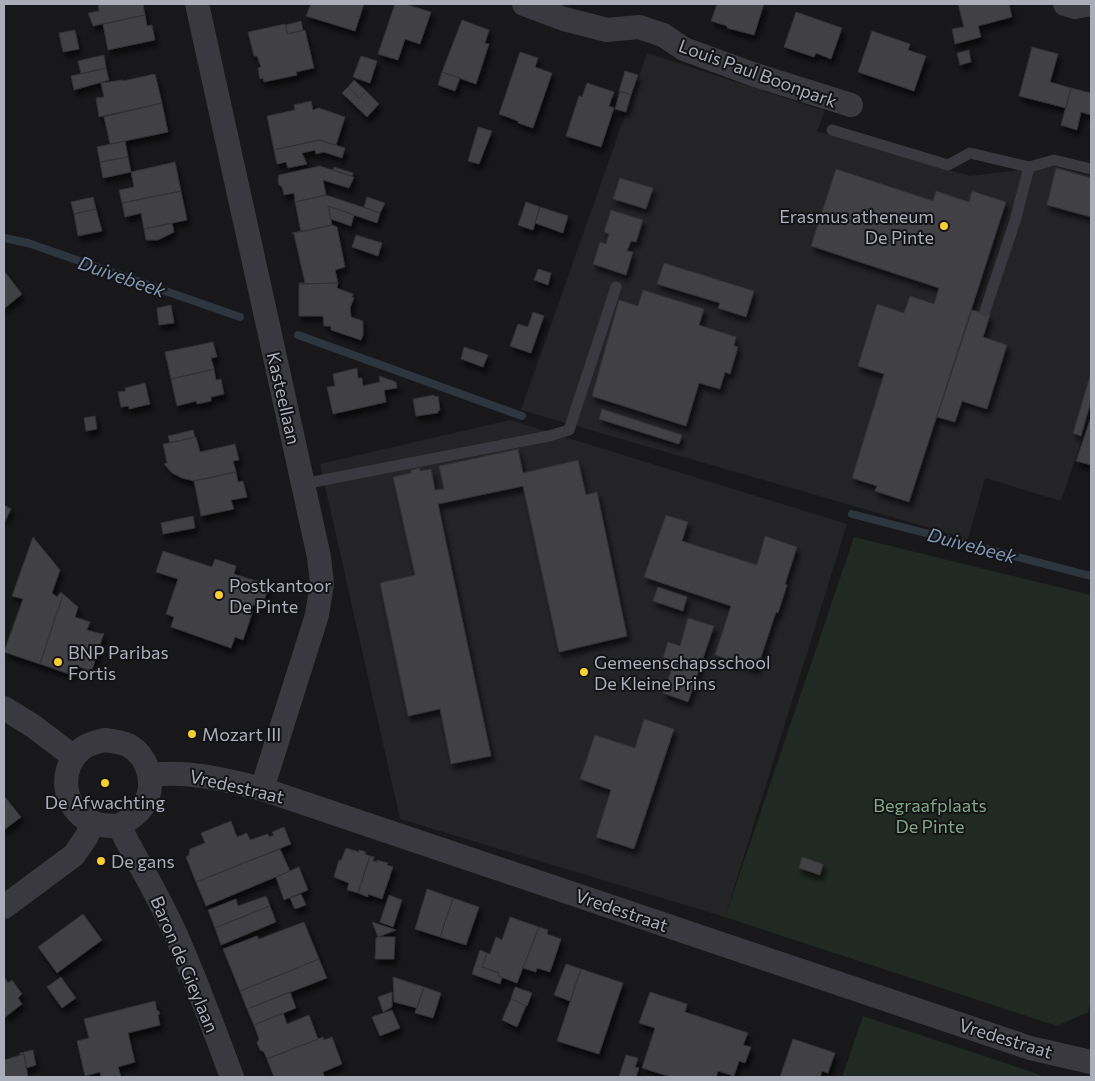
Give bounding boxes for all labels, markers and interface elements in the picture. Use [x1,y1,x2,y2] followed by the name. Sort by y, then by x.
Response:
[676,34,840,112] street label: Louis Paul Boonpark
[779,205,934,248] place label: Erasmus atheneum De Pinte
[938,220,950,232] marker: Erasmus atheneum De Pinte
[75,250,169,302] water label: Duivebeek
[263,350,305,446] street label: Kasteellaan
[925,522,1019,568] water label: Duivebeek
[229,574,332,617] place label: Postkantoor De Pinte
[213,589,225,601] marker: Postkantoor De Pinte
[68,641,169,684] place label: BNP Paribas Fortis
[594,651,771,694] place label: Gemeenschapsschool De Kleine Prins
[52,656,64,668] marker: BNP Paribas Fortis
[578,666,590,678] marker: Gemeenschapsschool De Kleine Prins
[202,723,281,745] place label: Mozart III
[186,728,198,740] marker: Mozart III
[188,764,286,808] street label: Vredestraat
[99,777,111,789] marker: De Afwachting
[45,791,165,813] place label: De Afwachting
[873,794,987,837] park label: Begraafplaats De Pinte
[111,850,175,872] place label: De gans
[95,855,107,867] marker: De gans
[573,884,671,936] street label: Vredestraat
[146,893,224,1035] street label: Baron de Gieylaan
[957,1013,1055,1063] street label: Vredestraat

